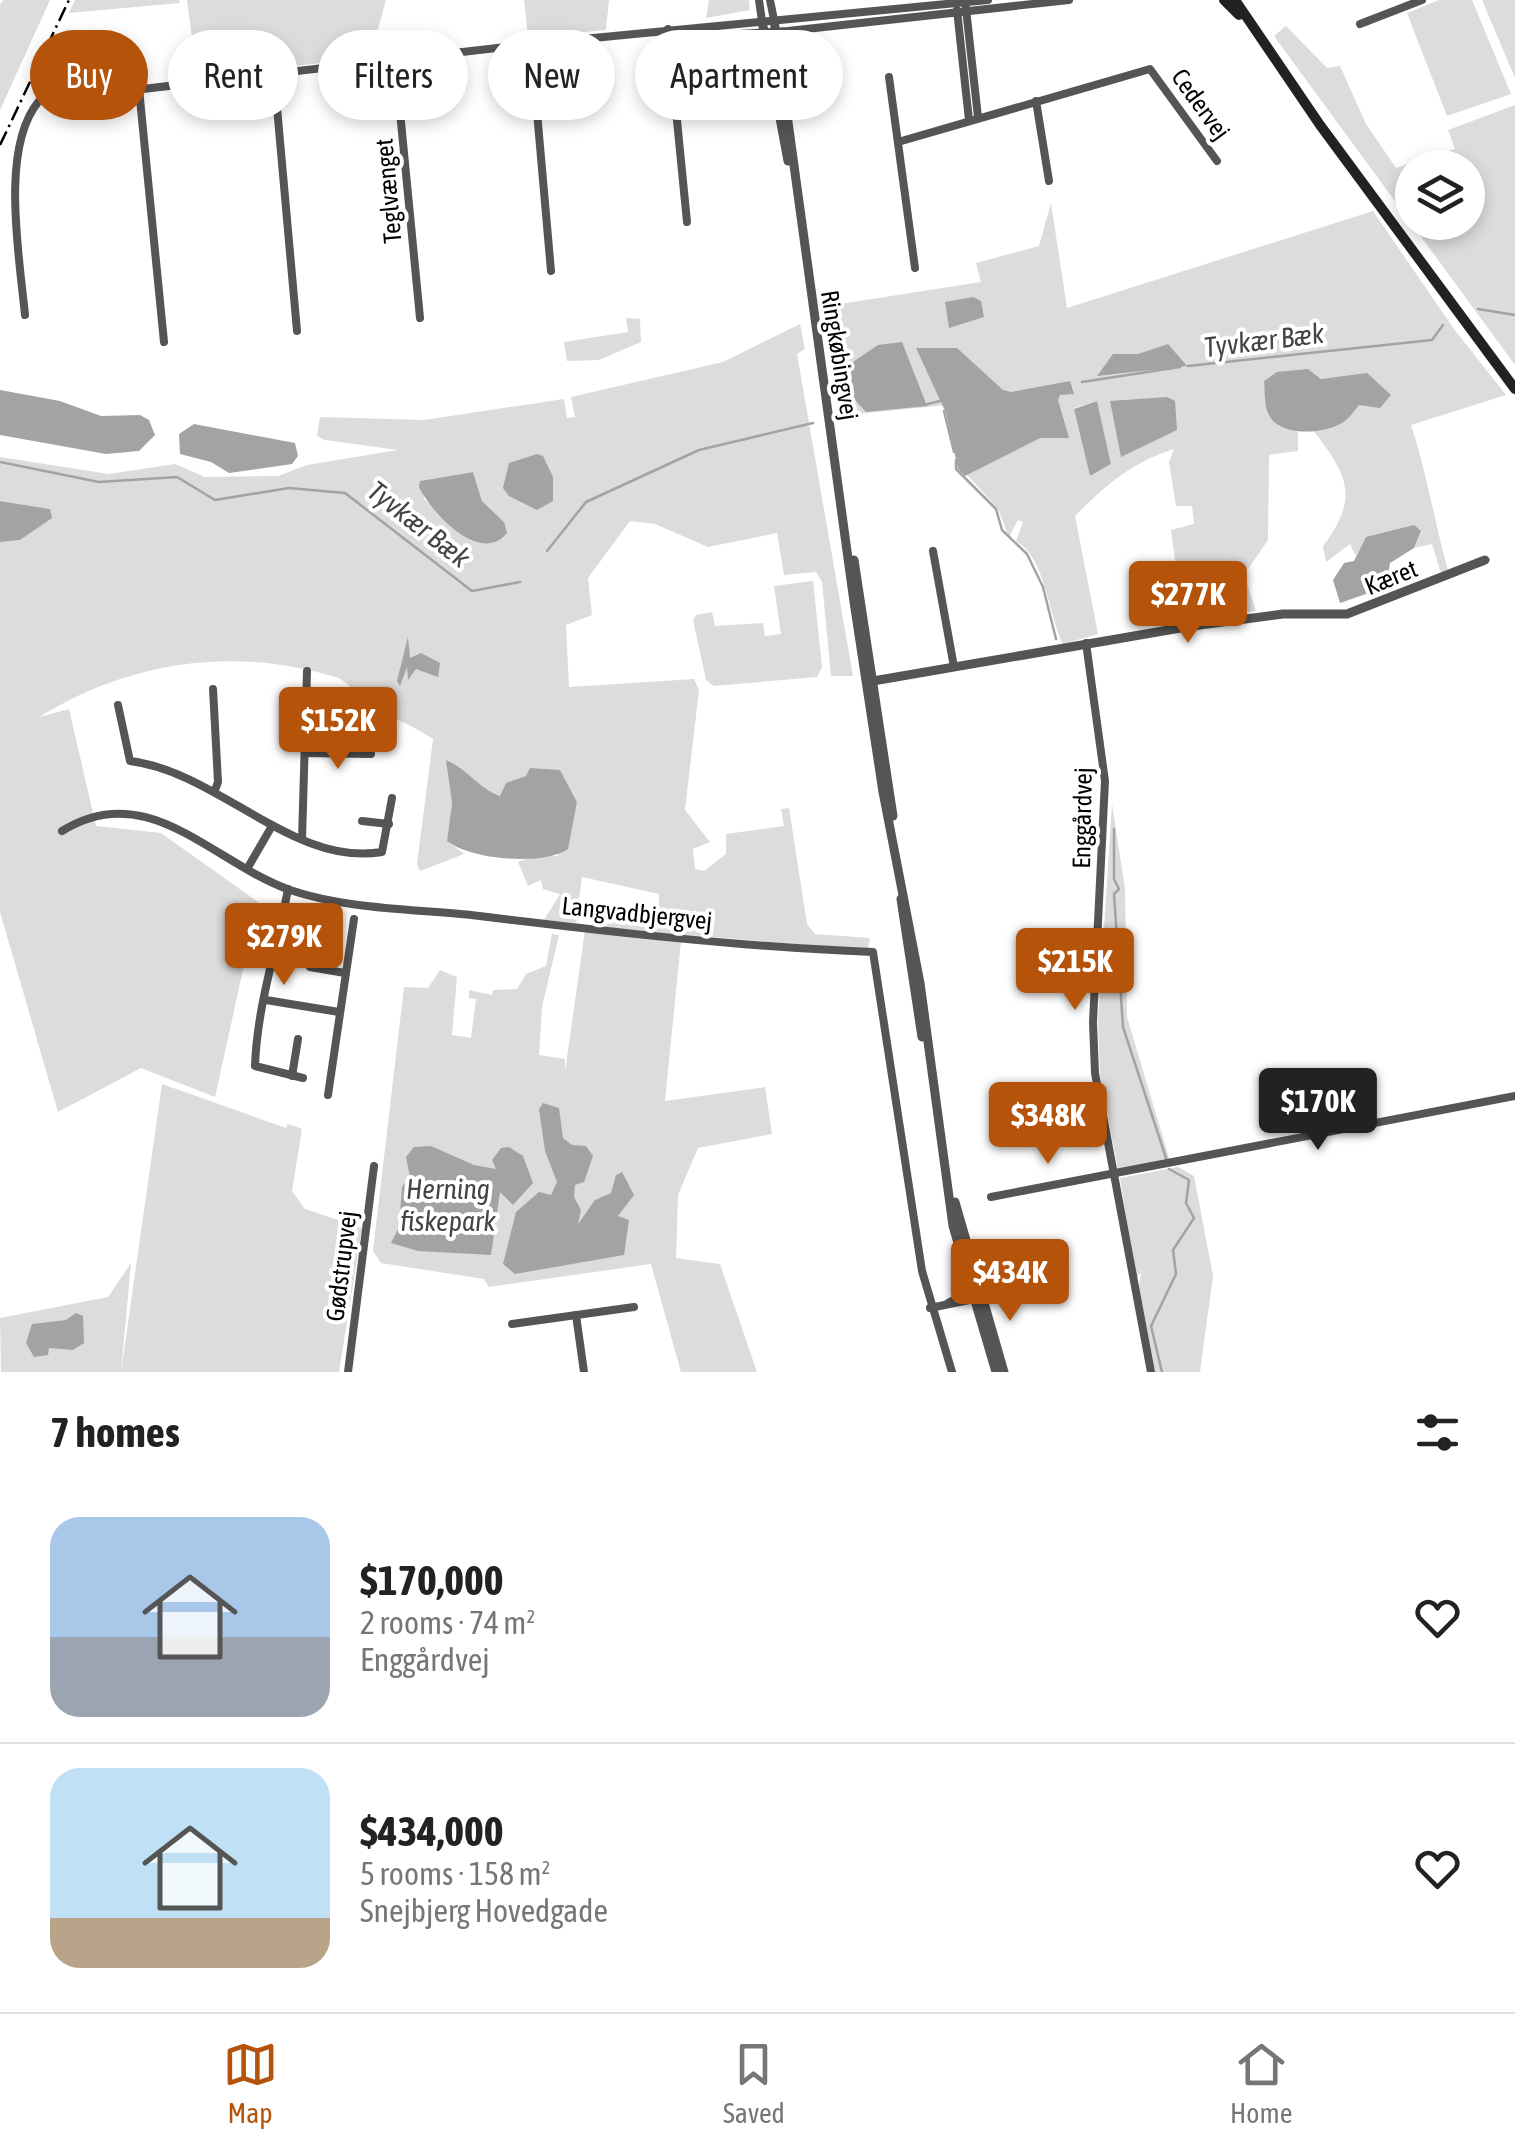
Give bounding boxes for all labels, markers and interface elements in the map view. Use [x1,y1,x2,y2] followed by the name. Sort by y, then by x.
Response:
[30,30,148,120] chip: Buy
[168,30,298,120] chip: Rent
[318,30,468,120] chip: Filters
[488,30,615,120] chip: New
[635,30,843,120] chip: Apartment
[1166,63,1236,145] street label: Cedervej
[369,137,407,245] street label: Teglvænget
[1395,150,1485,240] map controls
[1395,150,1485,240] button: layers
[816,288,864,422] street label: Ringkøbingvej
[1202,317,1326,363] water label: Tyvkær Bæk
[362,474,477,574] water label: Tyvkær Bæk
[1361,554,1421,600] street label: Kæret
[1118,561,1258,646] pin: $277K
[1151,575,1225,612] text: $277K
[268,687,408,772] pin: $152K
[301,701,375,738] text: $152K
[1067,767,1097,869] street label: Enggårdvej
[560,891,714,935] street label: Langvadbjergvej
[214,903,354,988] pin: $279K
[247,917,321,954] text: $279K
[1005,928,1145,1013] pin: $215K
[1038,942,1112,979] text: $215K
[1248,1068,1388,1153] pin: $170K
[978,1082,1118,1167] pin: $348K
[1281,1082,1355,1119] text: $170K
[1011,1096,1085,1133] text: $348K
[400,1173,496,1237] water label: Herning fiskepark
[320,1209,362,1323] street label: Gødstrupvej
[940,1239,1080,1324] pin: $434K
[973,1253,1047,1290] text: $434K
[1410,1405,1465,1460] icon: filters
[50,1408,180,1456] text: 7 homes
[360,1556,504,1604] text: $170,000
[130,1557,250,1677] icon: home
[1410,1590,1465,1645] icon: heart
[360,1604,535,1641] text: 2 rooms · 74 m²
[360,1641,490,1678] text: Enggårdvej
[360,1807,504,1855] text: $434,000
[130,1808,250,1928] icon: home
[1410,1841,1465,1896] icon: heart
[360,1855,550,1892] text: 5 rooms · 158 m²
[360,1892,608,1929] text: Snejbjerg Hovedgade
[223,2037,278,2129] tab: Map
[723,2037,785,2129] tab: Saved
[1230,2037,1292,2129] tab: Home

